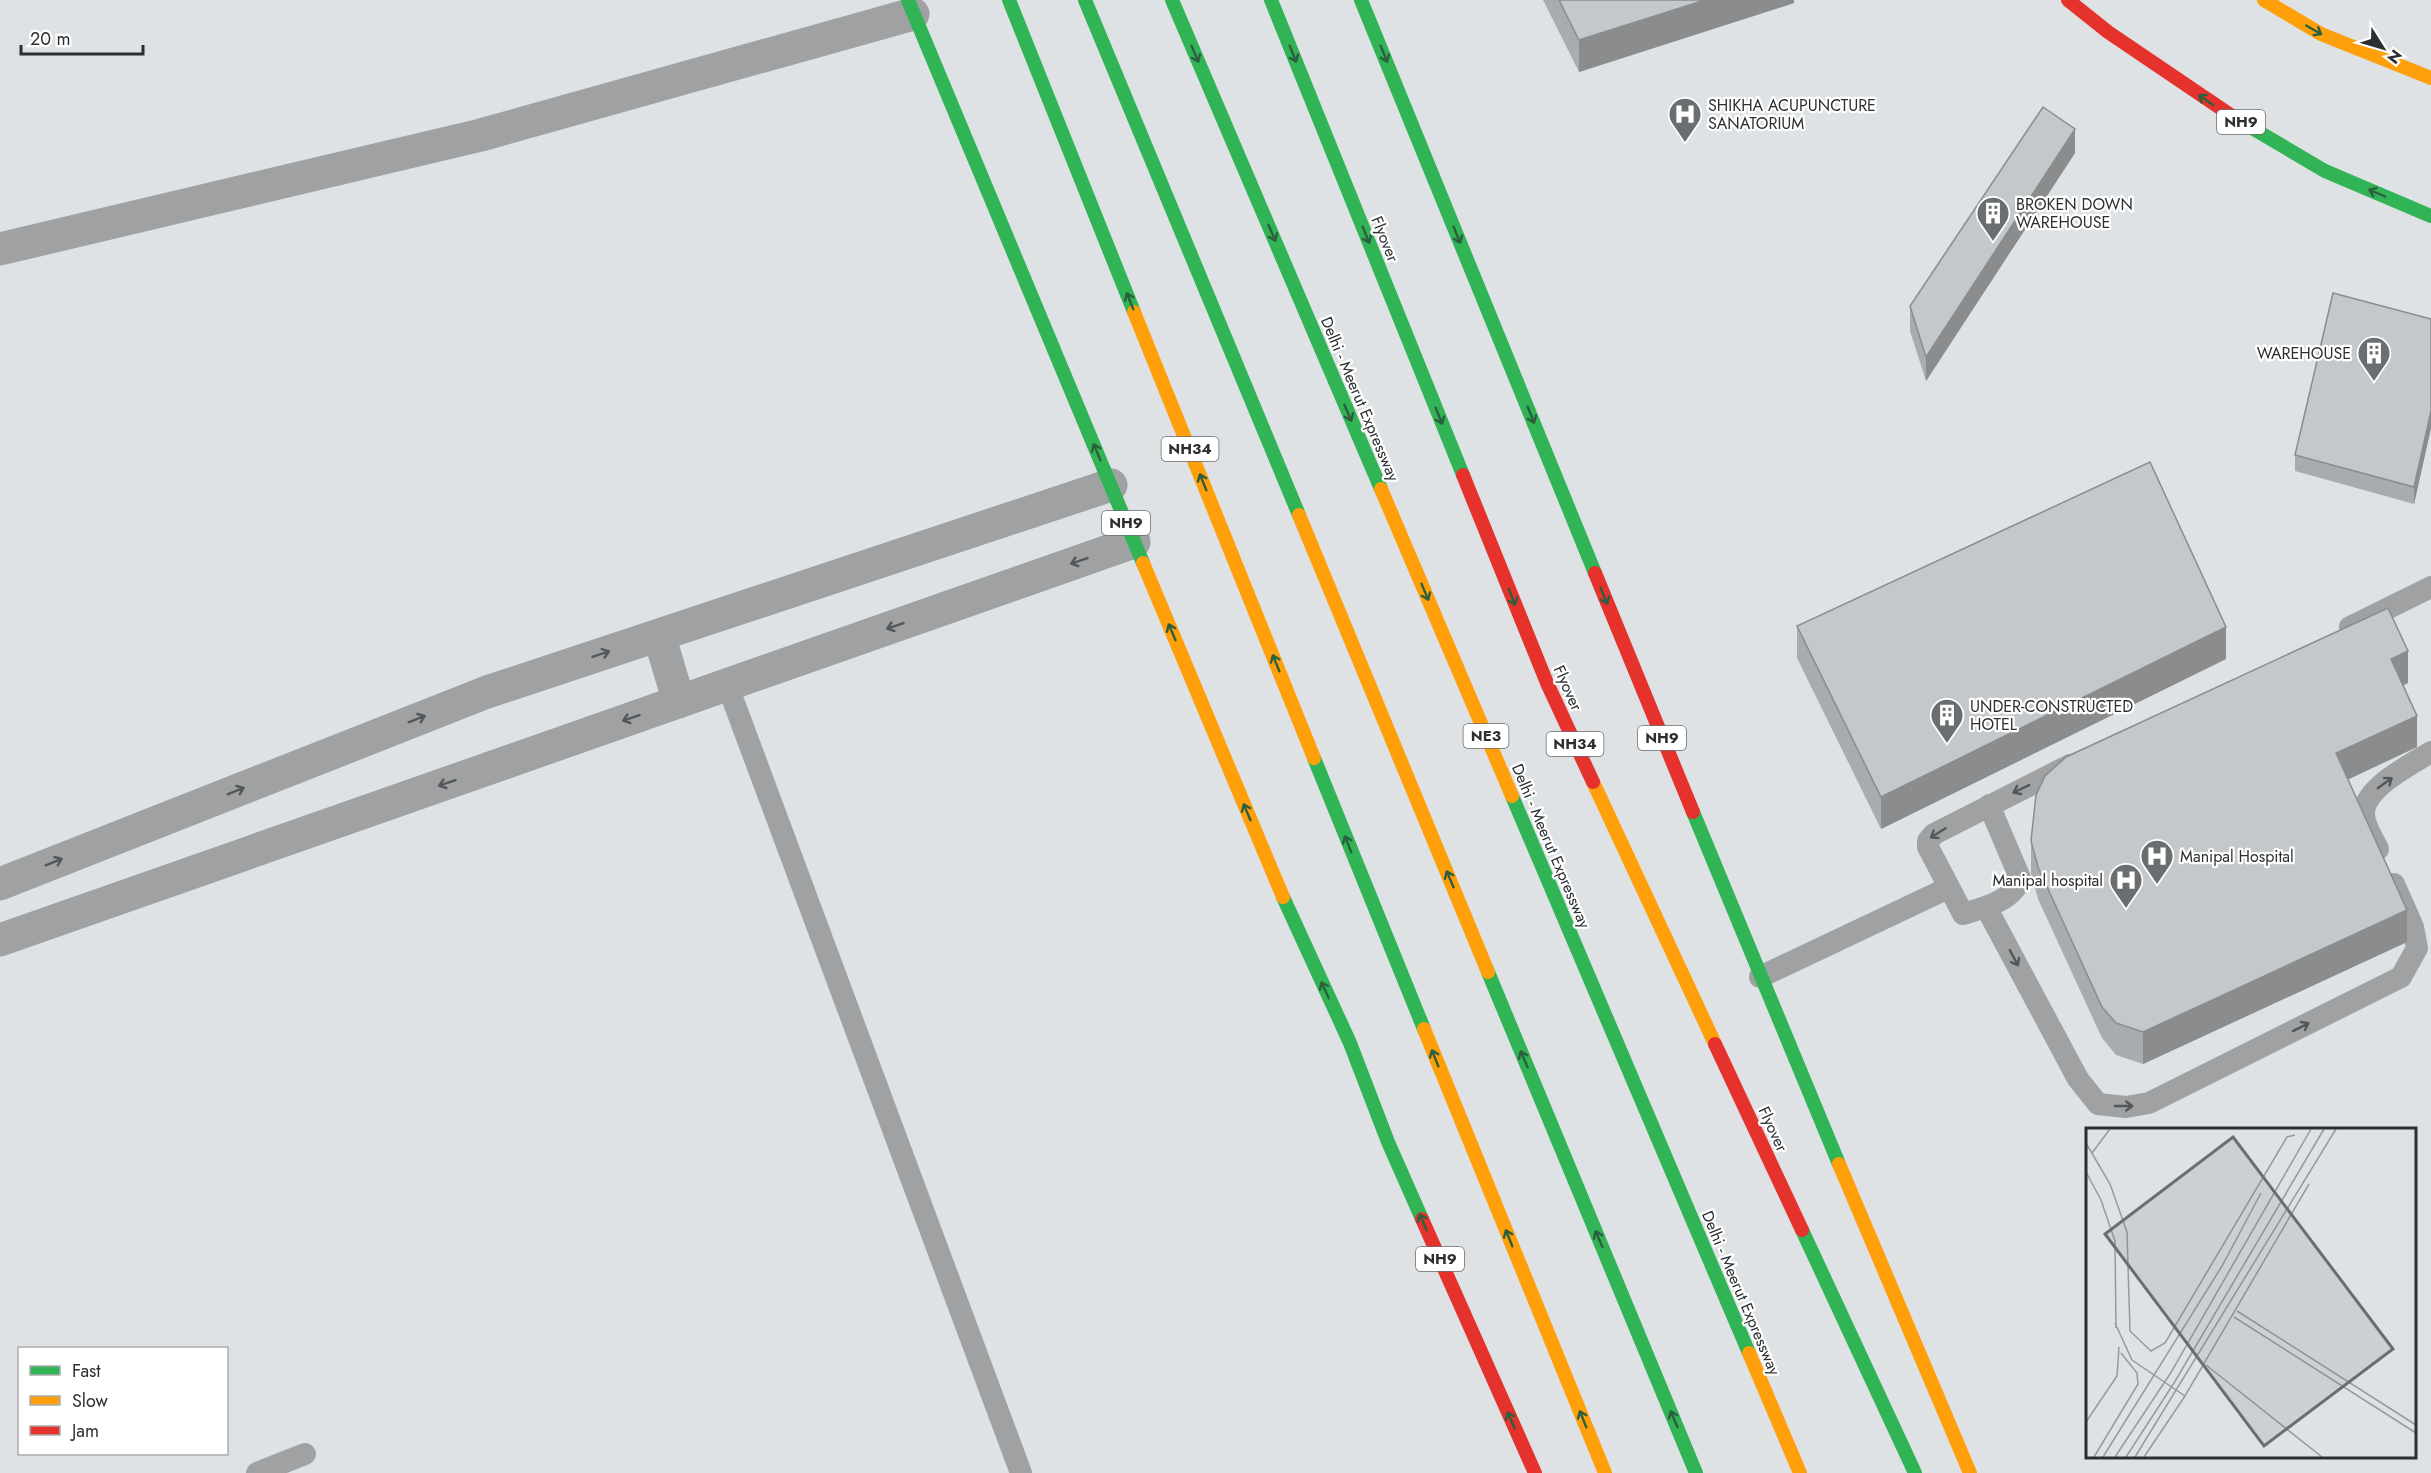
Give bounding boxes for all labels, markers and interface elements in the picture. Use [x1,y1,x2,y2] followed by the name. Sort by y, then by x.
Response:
[21,18,142,56] scale bar
[2353,18,2413,78] north arrow
[2305,24,2322,36] one-way arrow
[30,26,70,52] text: 20 m
[1190,44,1201,62] one-way arrow
[1379,44,1390,63] one-way arrow
[1288,45,1299,63] one-way arrow
[2382,45,2408,69] text: N
[1708,94,1876,135] place label: SHIKHA ACUPUNCTURE SANATORIUM
[2199,94,2215,106] one-way arrow
[1667,96,1703,143] hospital icon: SHIKHA ACUPUNCTURE SANATORIUM
[2217,110,2265,134] road number: NH9
[2368,187,2387,198] one-way arrow
[2016,193,2133,234] place label: BROKEN DOWN WAREHOUSE
[1975,195,2011,242] building icon: BROKEN DOWN WAREHOUSE
[1365,213,1405,266] street label: Flyover
[1267,224,1278,242] one-way arrow
[1361,225,1372,244] one-way arrow
[1452,225,1463,243] one-way arrow
[1124,293,1135,311] one-way arrow
[1315,313,1405,486] street label: Delhi - Meerut Expressway
[2356,335,2392,382] building icon: WAREHOUSE
[2257,342,2351,365] place label: WAREHOUSE
[1343,403,1354,421] one-way arrow
[1434,406,1445,425] one-way arrow
[1526,406,1537,424] one-way arrow
[1162,437,1218,461] road number: NH34
[1090,443,1101,461] one-way arrow
[1197,474,1208,492] one-way arrow
[1102,511,1150,535] road number: NH9
[1070,557,1089,568] one-way arrow
[1420,583,1431,601] one-way arrow
[1599,586,1610,605] one-way arrow
[1507,587,1518,606] one-way arrow
[886,621,905,632] one-way arrow
[1166,623,1177,641] one-way arrow
[591,648,610,659] one-way arrow
[1270,655,1281,673] one-way arrow
[1548,662,1588,715] street label: Flyover
[1970,695,2133,736] place label: UNDER-CONSTRUCTED HOTEL
[1929,697,1965,744] building icon: UNDER-CONSTRUCTED HOTEL
[407,713,426,724] one-way arrow
[623,714,641,725] one-way arrow
[1464,724,1508,748] road number: NE3
[1638,726,1686,750] road number: NH9
[1546,732,1604,756] road number: NH34
[1506,760,1596,933] street label: Delhi - Meerut Expressway
[2376,776,2392,789] one-way arrow
[438,778,457,789] one-way arrow
[2012,784,2030,796] one-way arrow
[226,785,245,796] one-way arrow
[1241,803,1252,821] one-way arrow
[1930,827,1947,840] one-way arrow
[1342,835,1353,854] one-way arrow
[2139,838,2175,885] hospital icon: Manipal Hospital
[2180,845,2294,868] place label: Manipal Hospital
[45,856,63,867] one-way arrow
[2108,862,2144,909] hospital icon: Manipal hospital
[1992,869,2103,892] place label: Manipal hospital
[1443,870,1455,888] one-way arrow
[2008,949,2020,966] one-way arrow
[1319,982,1331,1000] one-way arrow
[2292,1021,2309,1033] one-way arrow
[1429,1049,1440,1068] one-way arrow
[1518,1050,1529,1068] one-way arrow
[2114,1100,2134,1112] one-way arrow
[1753,1103,1794,1156] street label: Flyover
[2086,1128,2416,1458] inset map
[1696,1207,1786,1380] street label: Delhi - Meerut Expressway
[1417,1214,1429,1232] one-way arrow
[1503,1230,1514,1248] one-way arrow
[1593,1230,1604,1249] one-way arrow
[1416,1247,1464,1271] road number: NH9
[18,1347,228,1455] legend
[72,1358,101,1384] text: Fast
[72,1388,109,1414] text: Slow
[1577,1410,1588,1429] one-way arrow
[1668,1410,1679,1429] one-way arrow
[1505,1411,1516,1429] one-way arrow
[70,1418,99,1444] text: Jam

